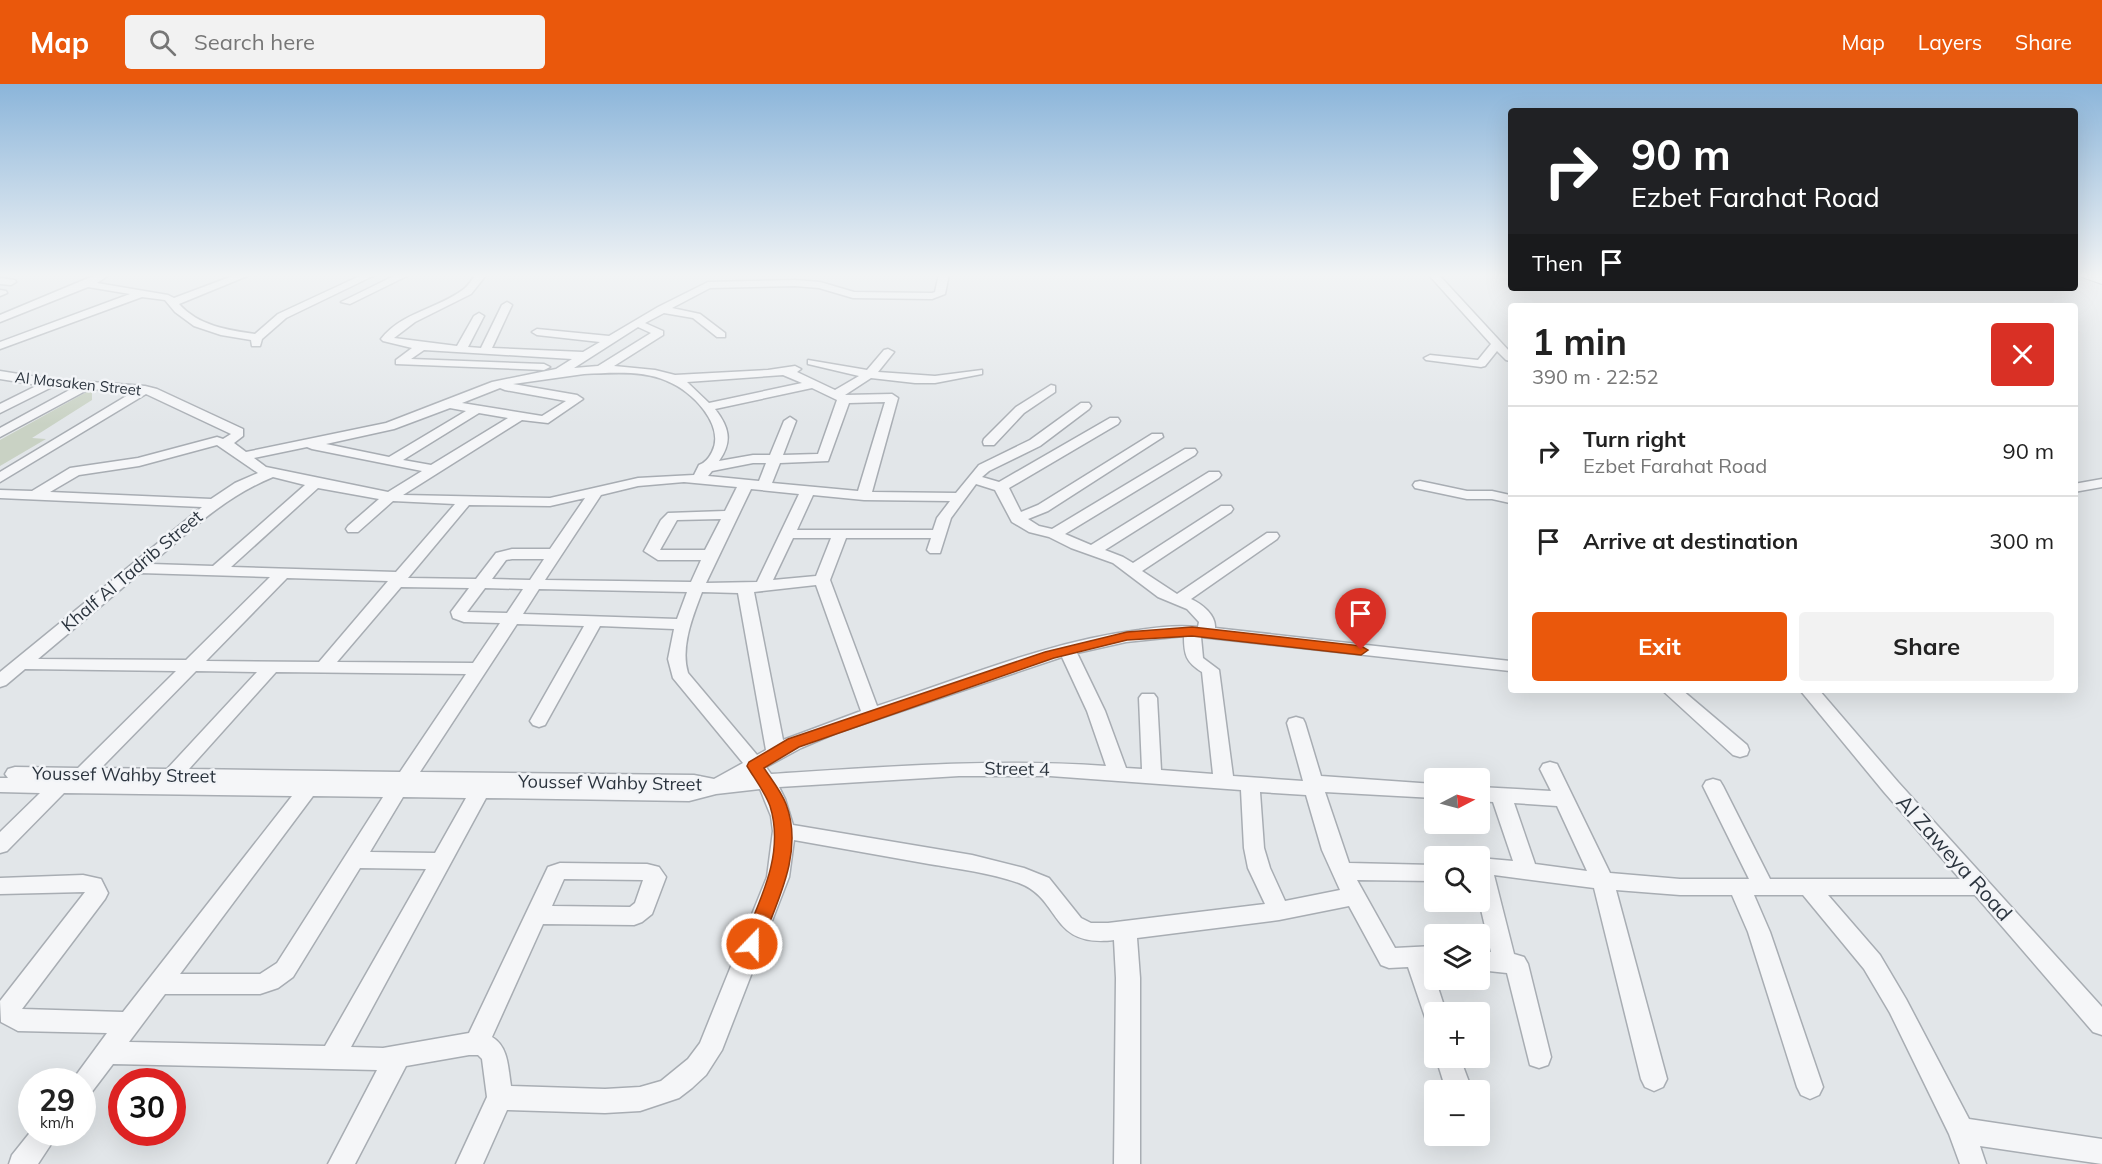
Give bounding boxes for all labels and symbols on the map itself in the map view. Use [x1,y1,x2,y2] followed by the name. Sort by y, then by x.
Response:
[14,367,142,400] street label: Al Masaken Street
[56,505,207,636] street label: Khalf Al Tadrib Street
[1335,588,1386,650] pin
[984,756,1050,781] street label: Street 4
[31,761,216,788] street label: Youssef Wahby Street
[1424,768,1490,834] north arrow
[517,769,702,796] street label: Youssef Wahby Street
[1891,789,2018,926] street label: Al Zaweya Road
[720,912,784,976] position arrow
[108,1068,186,1146] speed limit sign: 30

